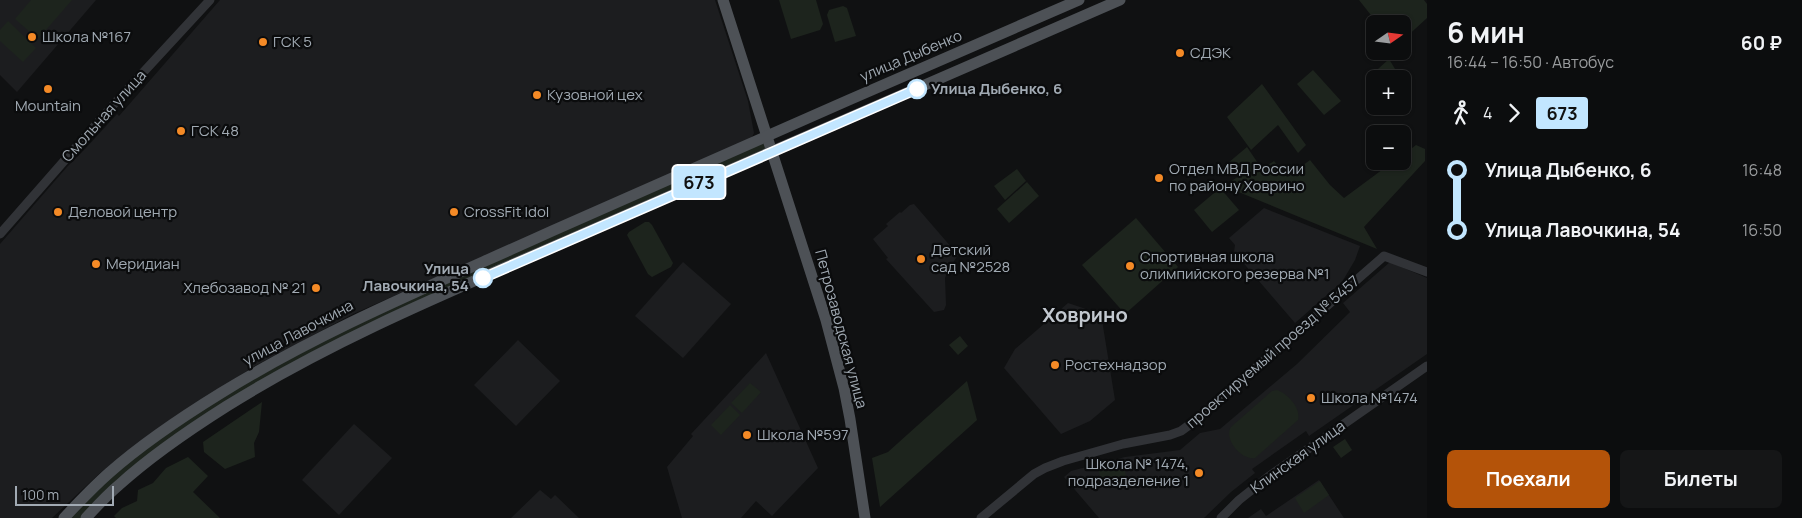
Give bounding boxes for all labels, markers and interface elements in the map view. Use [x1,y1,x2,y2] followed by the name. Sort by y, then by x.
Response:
[1447,13,1525,51] text: 6 мин
[1366,15,1411,60] north arrow
[1366,15,1411,170] map controls
[857,25,965,87] street label: улица Дыбенко
[42,26,131,47] place label: Школа №167
[1741,30,1782,56] text: 60 ₽
[26,31,38,43] marker: Школа №167
[273,31,312,52] place label: ГСК 5
[257,36,269,48] marker: ГСК 5
[1190,42,1231,63] place label: СДЭК
[1174,47,1186,59] marker: СДЭК
[1447,51,1614,73] text: 16:44 – 16:50 · Автобус
[57,65,151,166] street label: Смольная улица
[1366,70,1411,115] button: +
[931,78,1062,99] place label: Улица Дыбенко, 6
[907,79,927,99] marker: Улица Дыбенко, 6
[42,83,54,95] marker: Mountain
[547,84,643,105] place label: Кузовной цех
[531,89,543,101] marker: Кузовной цех
[15,95,81,116] place label: Mountain
[1447,99,1475,127] icon: walk
[1500,99,1528,127] icon: forward
[1546,101,1578,125] text: 673
[1483,102,1492,124] text: 4
[191,120,239,141] place label: ГСК 48
[175,125,187,137] marker: ГСК 48
[1366,125,1411,170] button: −
[1485,157,1652,183] text: Улица Дыбенко, 6
[1169,158,1305,196] place label: Отдел МВД России по району Ховрино
[1742,159,1782,181] text: 16:48
[670,166,728,198] line badge: 673
[683,170,715,194] text: 673
[1153,172,1165,184] marker: Отдел МВД России по району Ховрино
[68,201,177,222] place label: Деловой центр
[464,201,549,222] place label: CrossFit Idol
[52,206,64,218] marker: Деловой центр
[448,206,460,218] marker: CrossFit Idol
[1485,217,1681,243] text: Улица Лавочкина, 54
[1742,219,1782,241] text: 16:50
[931,239,1010,277] place label: Детский сад №2528
[1140,246,1330,284] place label: Спортивная школа олимпийского резерва №1
[810,247,873,411] street label: Петрозаводская улица
[106,253,180,274] place label: Меридиан
[915,253,927,265] marker: Детский сад №2528
[90,258,102,270] marker: Меридиан
[363,258,469,296] place label: Улица Лавочкина, 54
[1124,260,1136,272] marker: Спортивная школа олимпийского резерва №1
[473,268,493,288] marker: Улица Лавочкина, 54
[1182,270,1364,433] street label: проектируемый проезд № 5457
[184,277,306,298] place label: Хлебозавод № 21
[310,282,322,294] marker: Хлебозавод № 21
[239,295,357,371] street label: улица Лавочкина
[1042,301,1128,328] district label: Ховрино
[1065,354,1167,375] place label: Ростехнадзор
[1049,359,1061,371] marker: Ростехнадзор
[1321,387,1418,408] place label: Школа №1474
[1305,392,1317,404] marker: Школа №1474
[1246,415,1349,498] street label: Клинская улица
[757,424,849,445] place label: Школа №597
[741,429,753,441] marker: Школа №597
[1447,450,1610,508] button: Поехали
[1620,450,1782,508] button: Билеты
[1068,453,1189,491] place label: Школа № 1474, подразделение 1
[1193,467,1205,479] marker: Школа № 1474, подразделение 1
[15,483,114,506] scale bar
[22,485,59,504] text: 100 m

